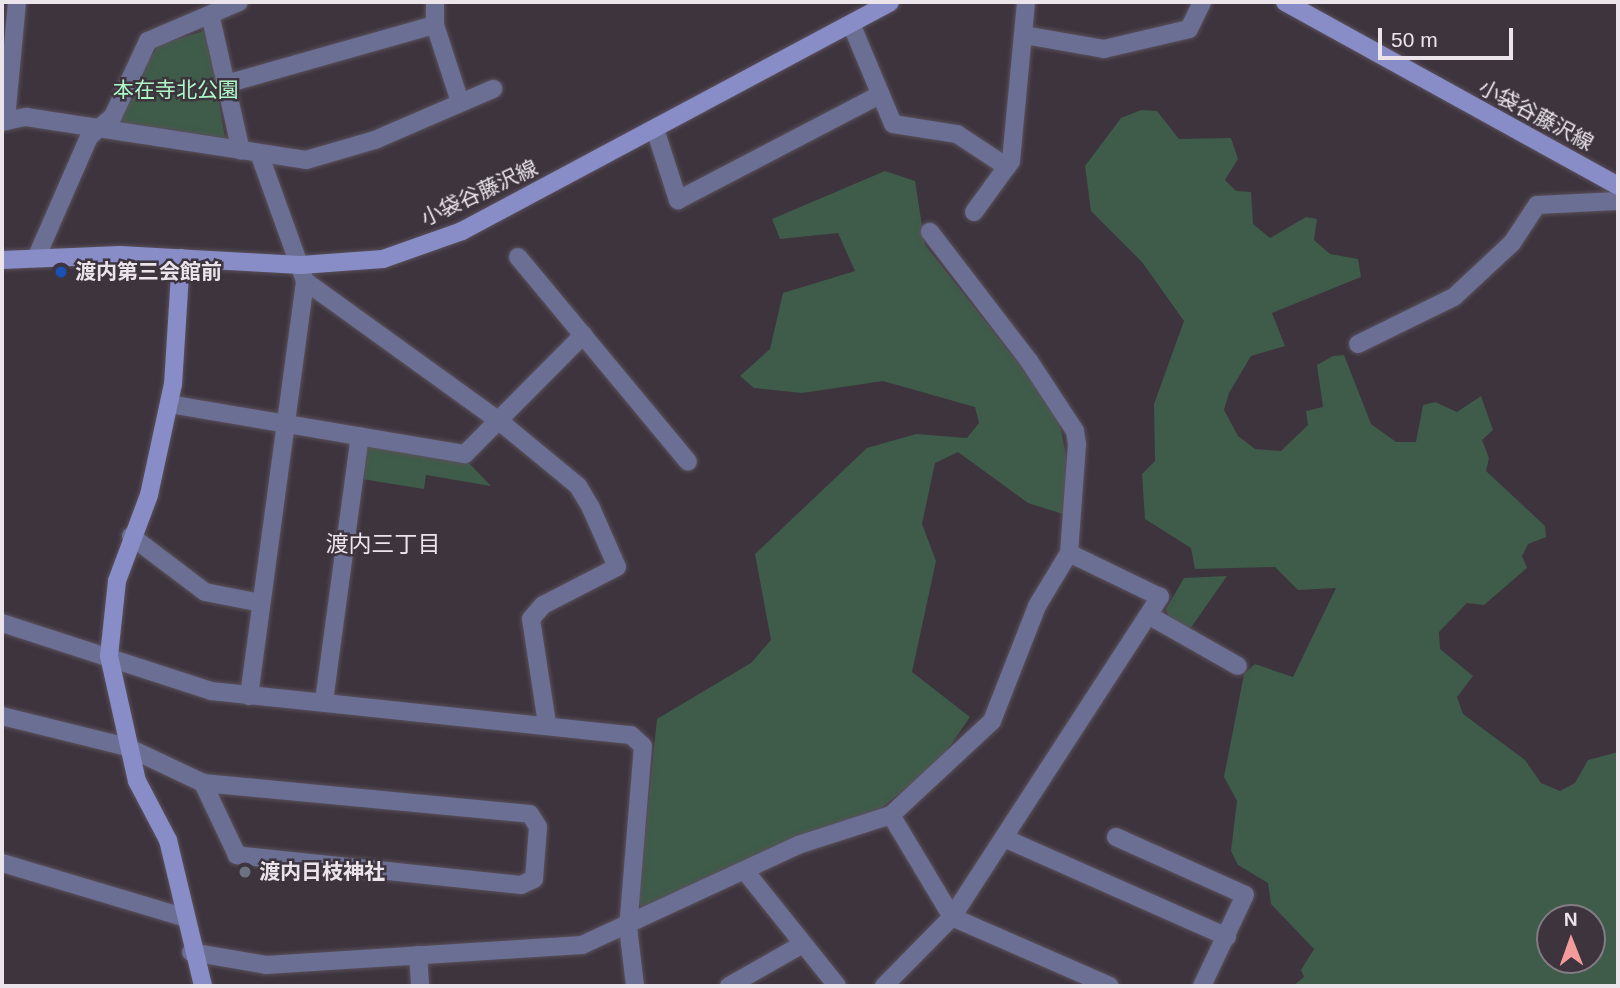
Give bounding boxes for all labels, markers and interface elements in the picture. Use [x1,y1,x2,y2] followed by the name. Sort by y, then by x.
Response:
[1382,14,1517,58] scale bar
[1391,28,1438,51] text: 50 m
[1474,74,1598,156] street label: 小袋谷藤沢線
[113,77,239,103] park label: 本在寺北公園
[417,155,541,231] street label: 小袋谷藤沢線
[75,259,222,285] place label: 渡内第三会館前
[53,264,69,280] marker: 渡内第三会館前
[326,530,440,558] district label: 渡内三丁目
[259,859,385,885] place label: 渡内日枝神社
[237,864,253,880] marker: 渡内日枝神社
[1536,904,1606,974] north arrow
[1564,909,1578,930] text: N

